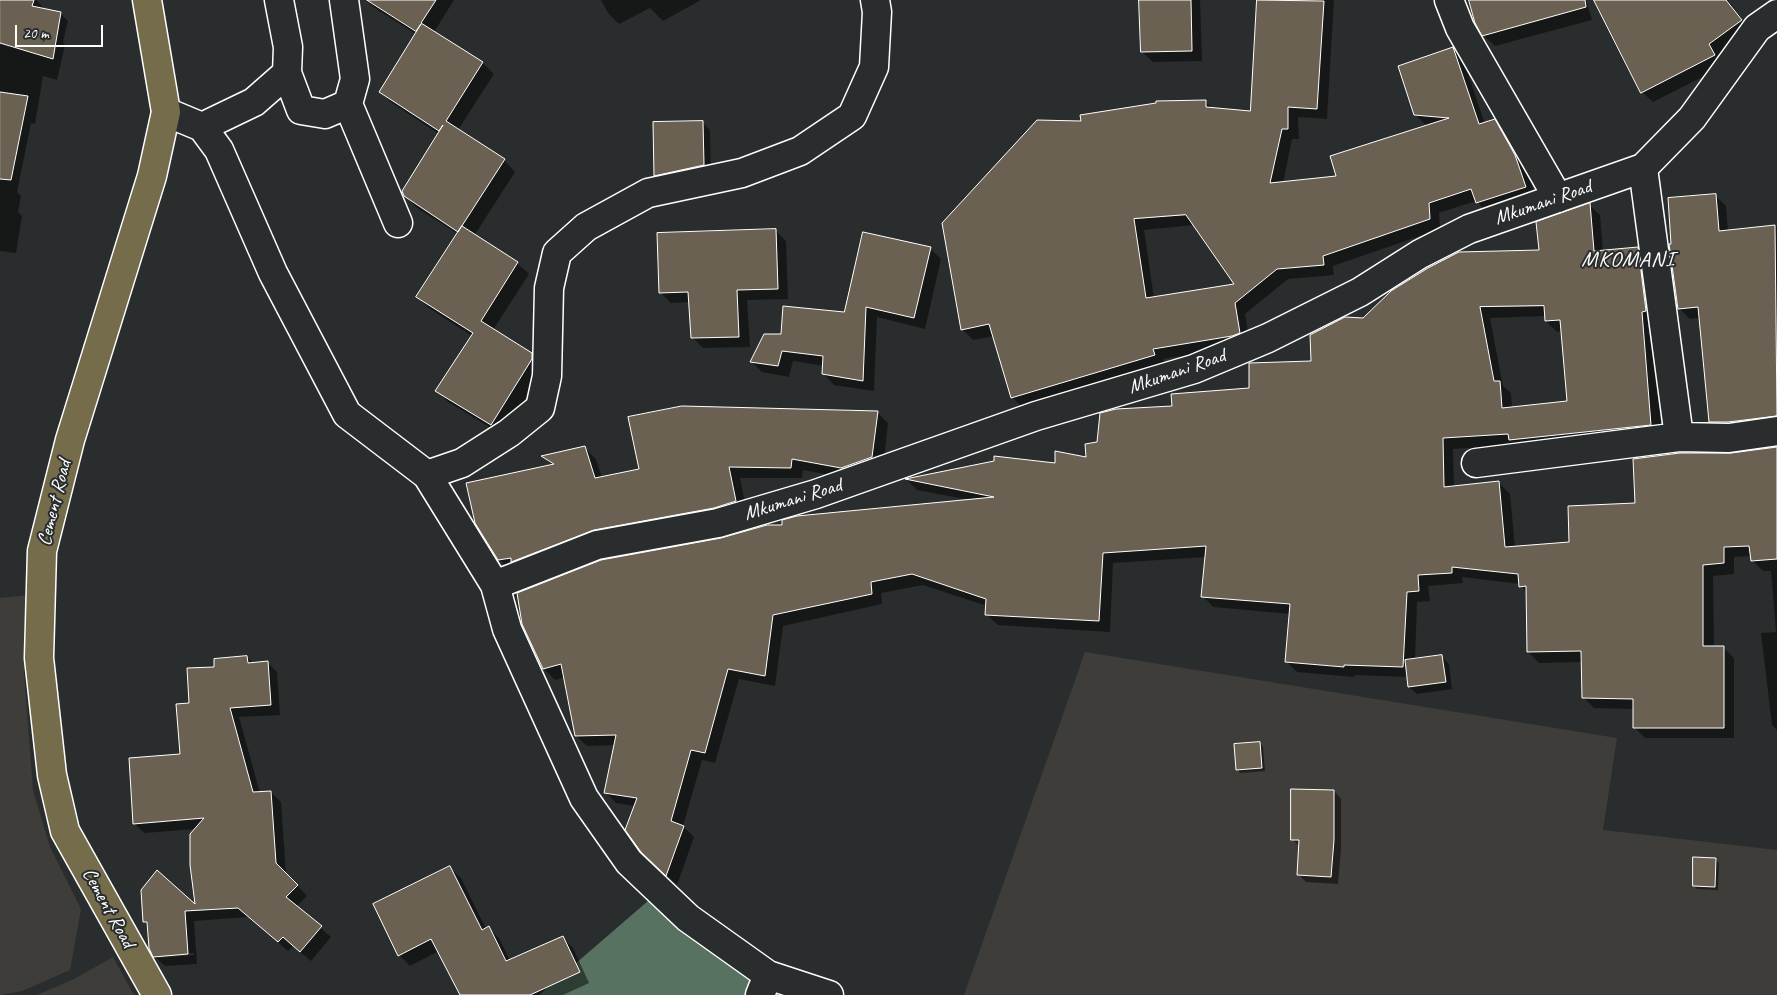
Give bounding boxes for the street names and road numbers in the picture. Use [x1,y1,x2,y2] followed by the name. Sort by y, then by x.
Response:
[1491,175,1595,231] street label: Mkumani Road
[1125,344,1229,400] street label: Mkumani Road
[33,458,77,548] street label: Cement Road
[741,474,845,526] street label: Mkumani Road
[76,864,140,952] street label: Cement Road

